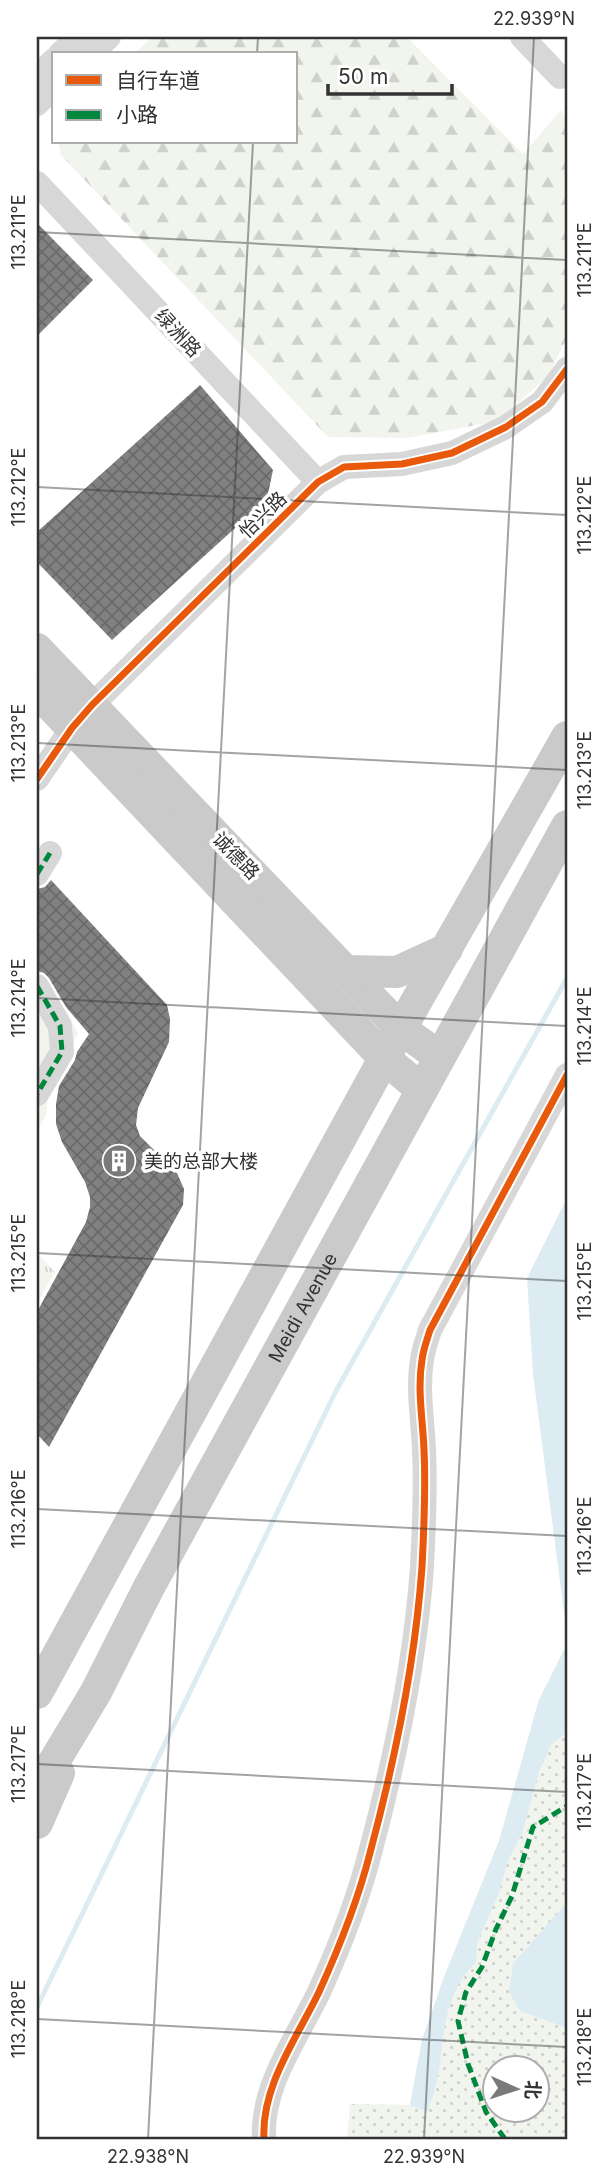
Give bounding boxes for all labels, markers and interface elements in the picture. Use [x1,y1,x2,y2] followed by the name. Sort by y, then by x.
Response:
[493,8,575,29] text: 22.939°N
[52,52,298,144] legend
[328,52,452,96] scale bar
[338,64,388,89] text: 50 m
[116,68,200,93] text: 自行车道
[116,102,158,127] text: 小路
[8,194,29,270] text: 113.211°E
[574,222,595,298] text: 113.211°E
[150,304,206,362] street label: 绿洲路
[8,448,29,526] text: 113.212°E
[574,476,595,554] text: 113.212°E
[235,487,291,543] street label: 怡兴路
[8,704,29,782] text: 113.213°E
[574,731,595,809] text: 113.213°E
[208,828,264,884] street label: 诚德路
[8,958,29,1038] text: 113.214°E
[574,986,595,1066] text: 113.214°E
[100,1142,138,1180] building icon: 美的总部大楼
[144,1150,258,1173] place label: 美的总部大楼
[8,1214,29,1292] text: 113.215°E
[574,1242,595,1320] text: 113.215°E
[263,1249,342,1366] street label: Meidi Avenue
[8,1469,29,1549] text: 113.216°E
[574,1496,595,1576] text: 113.216°E
[8,1725,29,1803] text: 113.217°E
[574,1753,595,1831] text: 113.217°E
[8,1980,29,2058] text: 113.218°E
[574,2008,595,2086] text: 113.218°E
[482,2054,552,2124] north arrow
[520,2080,544,2100] text: 北
[107,2146,189,2167] text: 22.938°N
[383,2146,465,2167] text: 22.939°N

